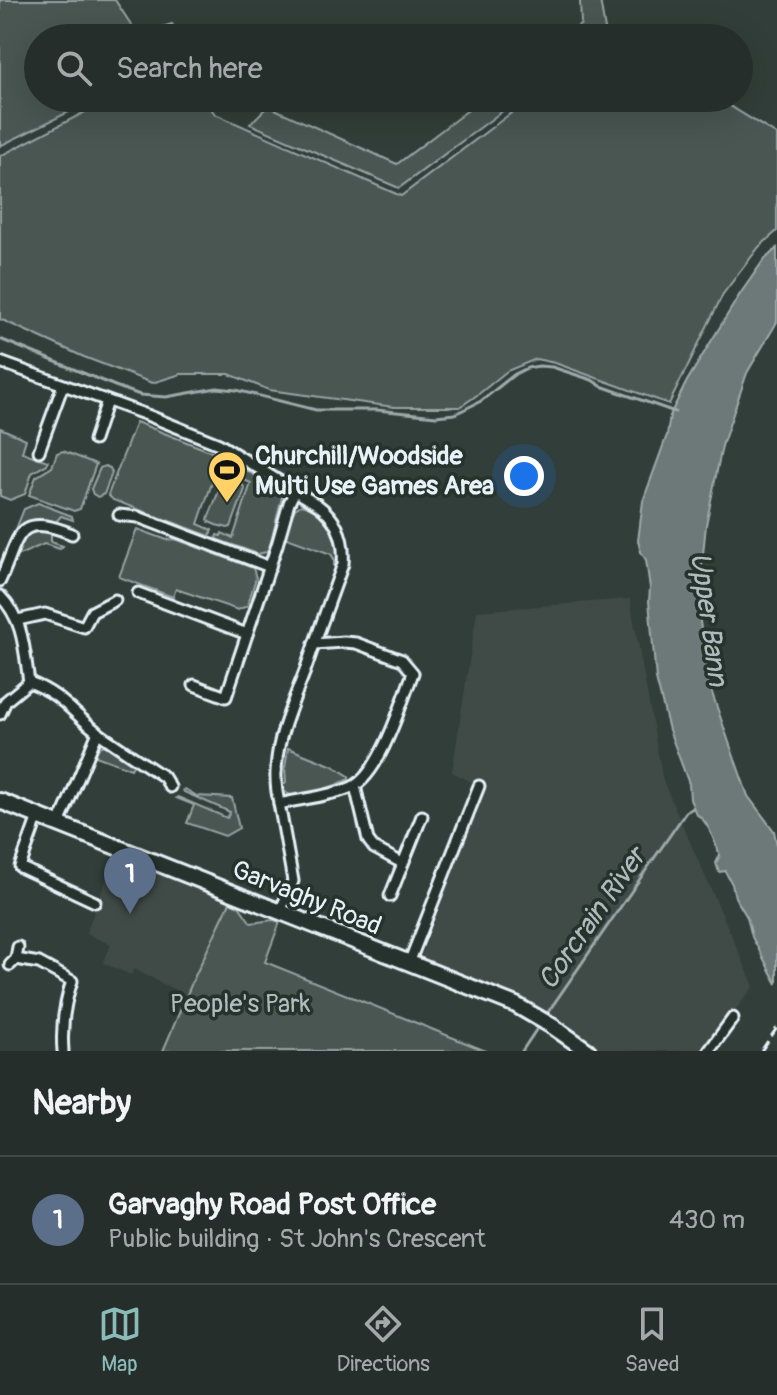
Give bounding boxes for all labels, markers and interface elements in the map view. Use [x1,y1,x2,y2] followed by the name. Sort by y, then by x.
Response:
[24,24,753,112] search box
[52,46,96,90] icon: search
[116,50,263,87] text: Search here
[255,440,494,502] place label: Churchill/Woodside Multi Use Games Area
[206,449,248,504] sports icon: Churchill/Woodside Multi Use Games Area
[504,456,544,496] your location
[682,550,735,689] water label: Upper Bann
[531,839,655,996] water label: Corcrain River
[104,848,156,914] pin: 1
[227,853,386,942] street label: Garvaghy Road
[170,988,310,1020] park label: People's Park
[32,1082,131,1125] text: Nearby
[108,1186,436,1223] text: Garvaghy Road Post Office
[53,1204,63,1236] text: 1
[669,1204,745,1236] text: 430 m
[108,1223,486,1255] text: Public building · St John's Crescent
[98,1302,142,1378] tab: Map
[337,1302,430,1378] tab: Directions
[625,1302,679,1378] tab: Saved

